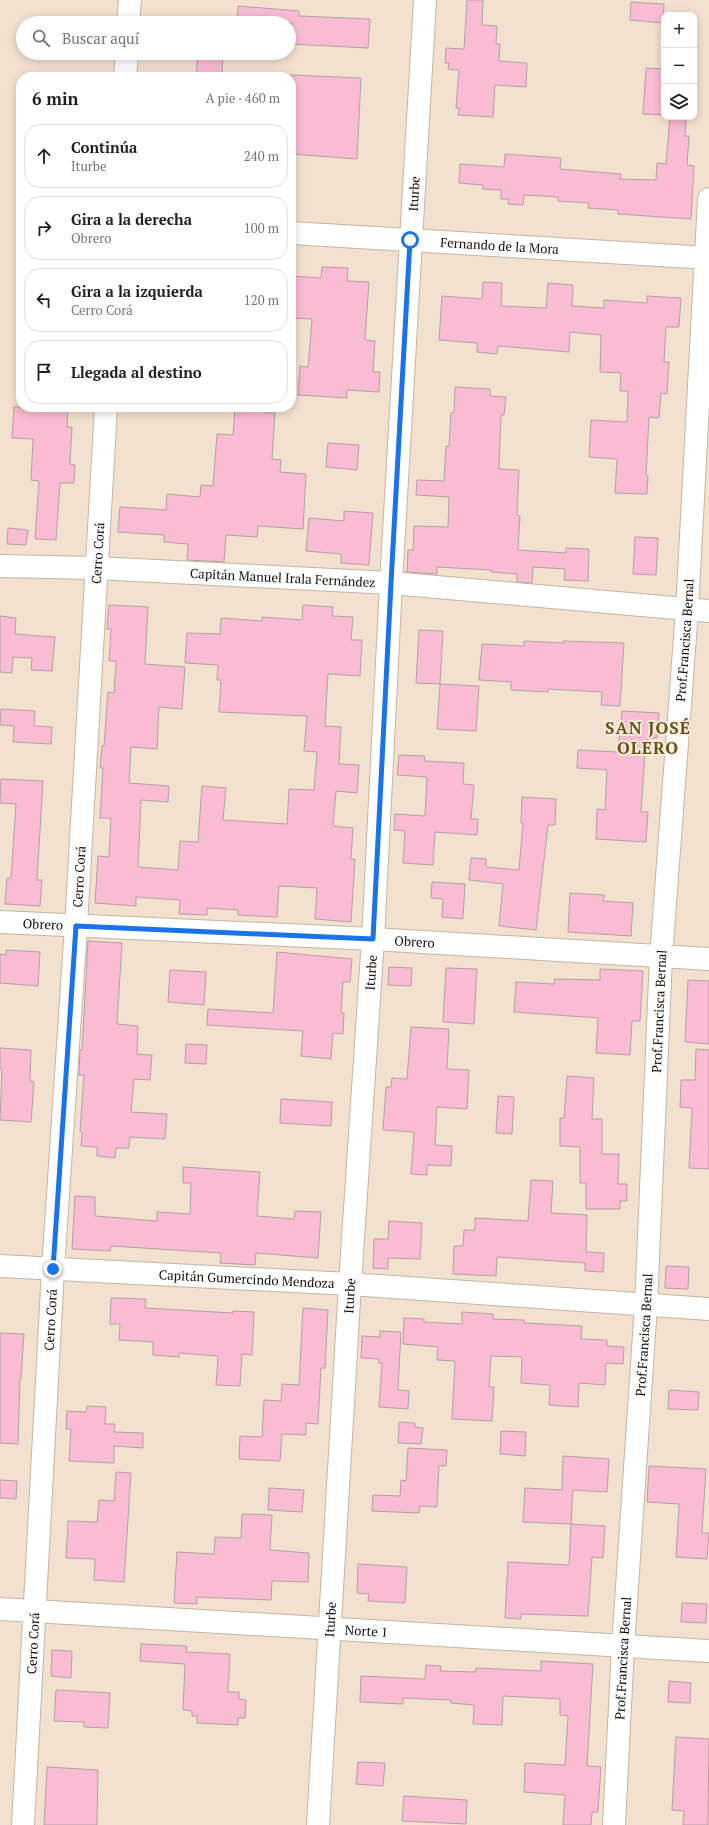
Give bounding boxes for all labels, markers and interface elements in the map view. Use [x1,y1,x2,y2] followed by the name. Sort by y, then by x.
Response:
[661,12,697,120] map controls
[661,12,697,48] button: +
[16,16,296,60] search box
[30,27,52,49] icon: search
[62,28,139,48] text: Buscar aquí
[661,48,697,84] button: −
[661,84,697,120] button: layers
[32,87,79,110] text: 6 min
[206,89,280,107] text: A pie · 460 m
[71,137,137,157] text: Continúa
[33,145,55,167] icon: ahead
[244,147,279,165] text: 240 m
[71,157,106,175] text: Iturbe
[404,176,424,212] street label: Iturbe
[71,209,192,229] text: Gira a la derecha
[33,217,55,239] icon: right
[244,219,279,237] text: 100 m
[71,229,111,247] text: Obrero
[401,231,419,249] route start
[440,233,560,258] street label: Fernando de la Mora
[71,281,203,301] text: Gira a la izquierda
[33,289,55,311] icon: left
[244,291,279,309] text: 120 m
[71,301,133,319] text: Cerro Corá
[33,361,55,383] icon: arrive
[71,362,202,382] text: Llegada al destino
[87,521,108,585] street label: Cerro Corá
[190,564,376,591] street label: Capitán Manuel Irala Fernández
[671,578,698,702] street label: Prof.Francisca Bernal
[605,716,691,759] district label: SAN JOSÉ OLERO
[68,845,90,908] street label: Cerro Corá
[22,914,64,934] street label: Obrero
[394,931,435,952] street label: Obrero
[647,949,671,1073] street label: Prof.Francisca Bernal
[361,954,381,991] street label: Iturbe
[44,1260,62,1278] route end
[158,1265,335,1292] street label: Capitán Gumercindo Mendoza
[631,1273,656,1397] street label: Prof.Francisca Bernal
[339,1278,359,1314] street label: Iturbe
[40,1288,61,1351] street label: Cerro Corá
[610,1596,635,1720] street label: Prof.Francisca Bernal
[320,1601,340,1638] street label: Iturbe
[22,1611,43,1675] street label: Cerro Corá
[344,1620,388,1641] street label: Norte 1

